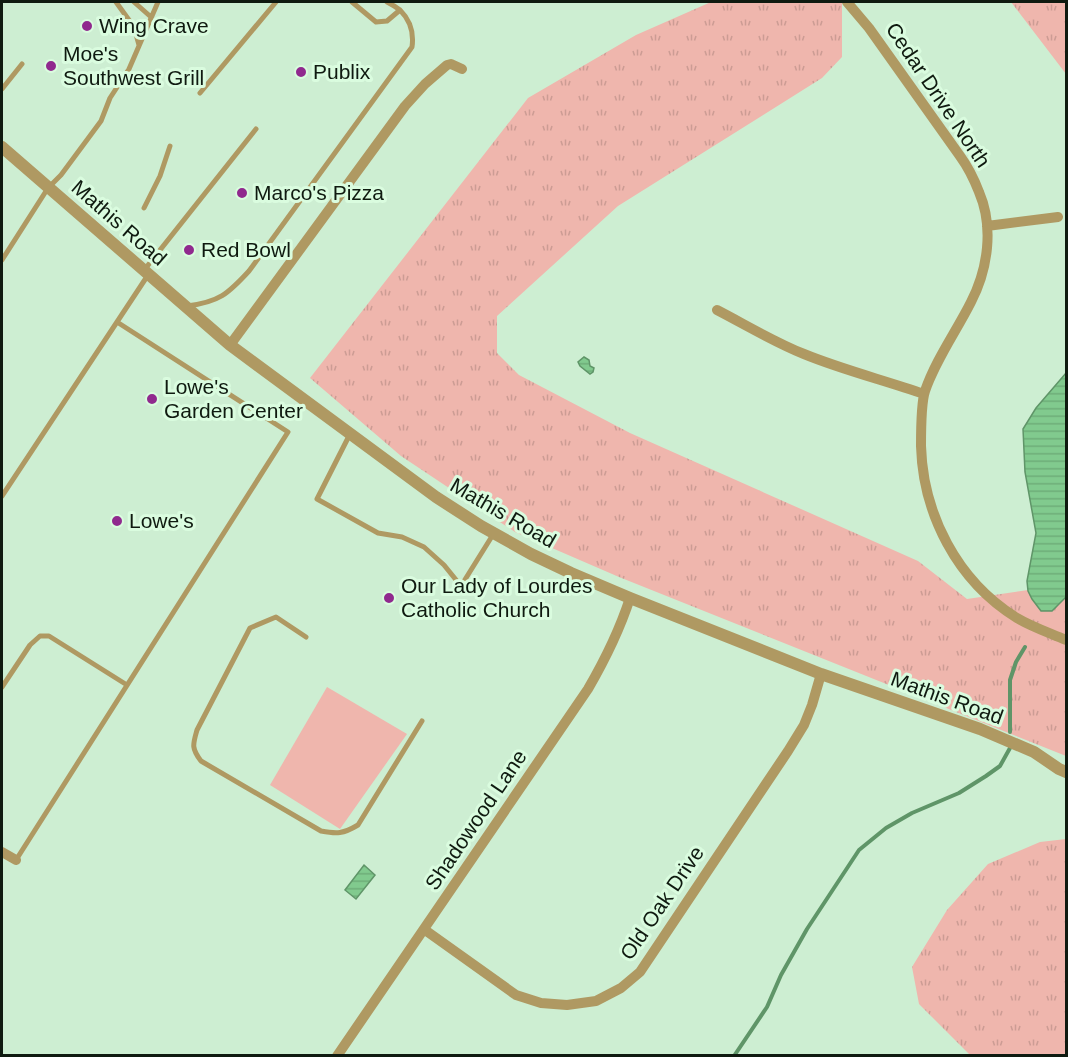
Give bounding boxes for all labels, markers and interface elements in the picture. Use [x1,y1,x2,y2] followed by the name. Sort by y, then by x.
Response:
[99,14,209,37] place label: Wing Crave
[882,18,995,171] street label: Cedar Drive North
[80,19,94,33] marker: Wing Crave
[63,42,204,89] place label: Moe's Southwest Grill
[44,59,58,73] marker: Moe's Southwest Grill
[313,60,371,83] place label: Publix
[294,65,308,79] marker: Publix
[67,175,171,270] street label: Mathis Road
[254,181,384,204] place label: Marco's Pizza
[235,186,249,200] marker: Marco's Pizza
[201,238,291,261] place label: Red Bowl
[182,243,196,257] marker: Red Bowl
[164,375,303,422] place label: Lowe's Garden Center
[145,392,159,406] marker: Lowe's Garden Center
[446,473,560,552] street label: Mathis Road
[129,509,194,532] place label: Lowe's
[110,514,124,528] marker: Lowe's
[401,574,592,621] place label: Our Lady of Lourdes Catholic Church
[382,591,396,605] marker: Our Lady of Lourdes Catholic Church
[888,667,1006,728] street label: Mathis Road
[420,746,531,894] street label: Shadowood Lane
[615,842,708,964] street label: Old Oak Drive

